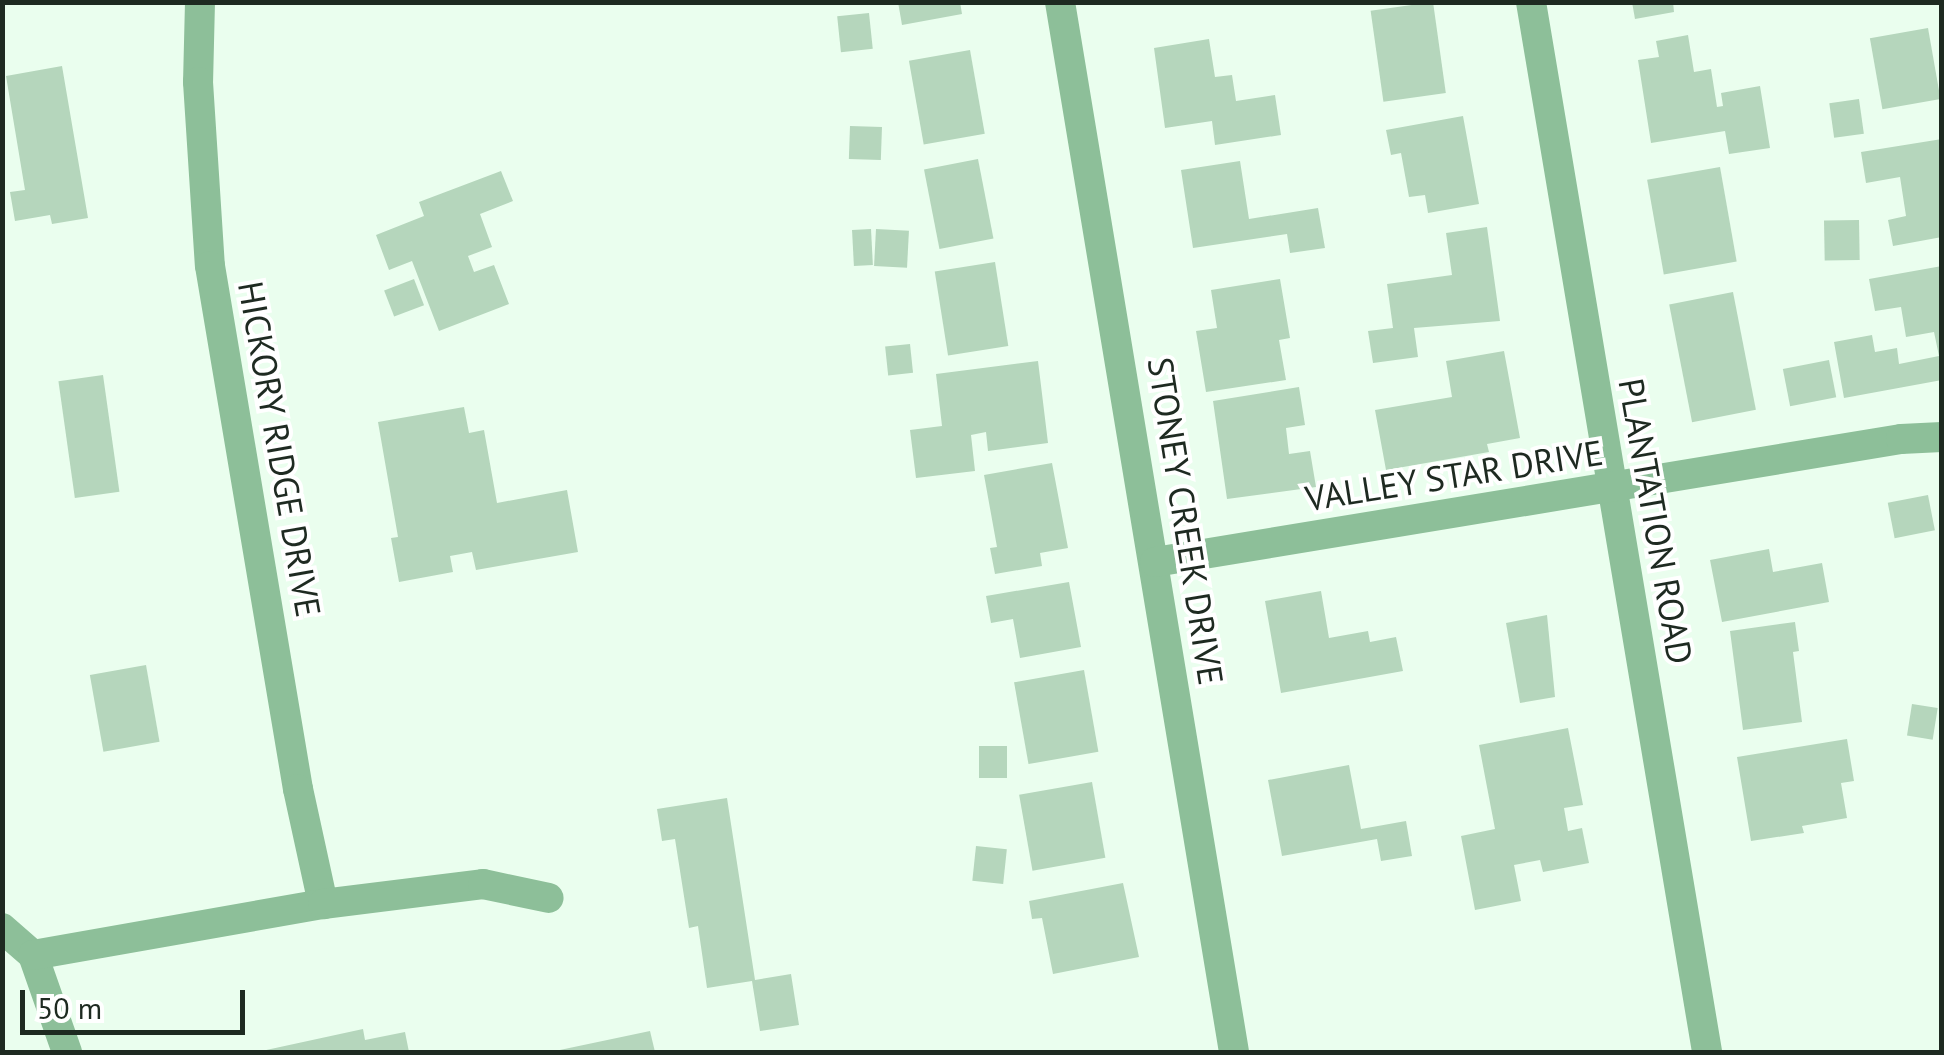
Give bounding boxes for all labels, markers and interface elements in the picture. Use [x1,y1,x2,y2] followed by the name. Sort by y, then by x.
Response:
[230,278,330,620] street label: HICKORY RIDGE DRIVE
[1139,353,1233,689] street label: STONEY CREEK DRIVE
[1610,375,1702,667] street label: PLANTATION ROAD
[1302,431,1606,519] street label: VALLEY STAR DRIVE
[25,970,250,1032] scale bar
[37,988,102,1027] text: 50 m

